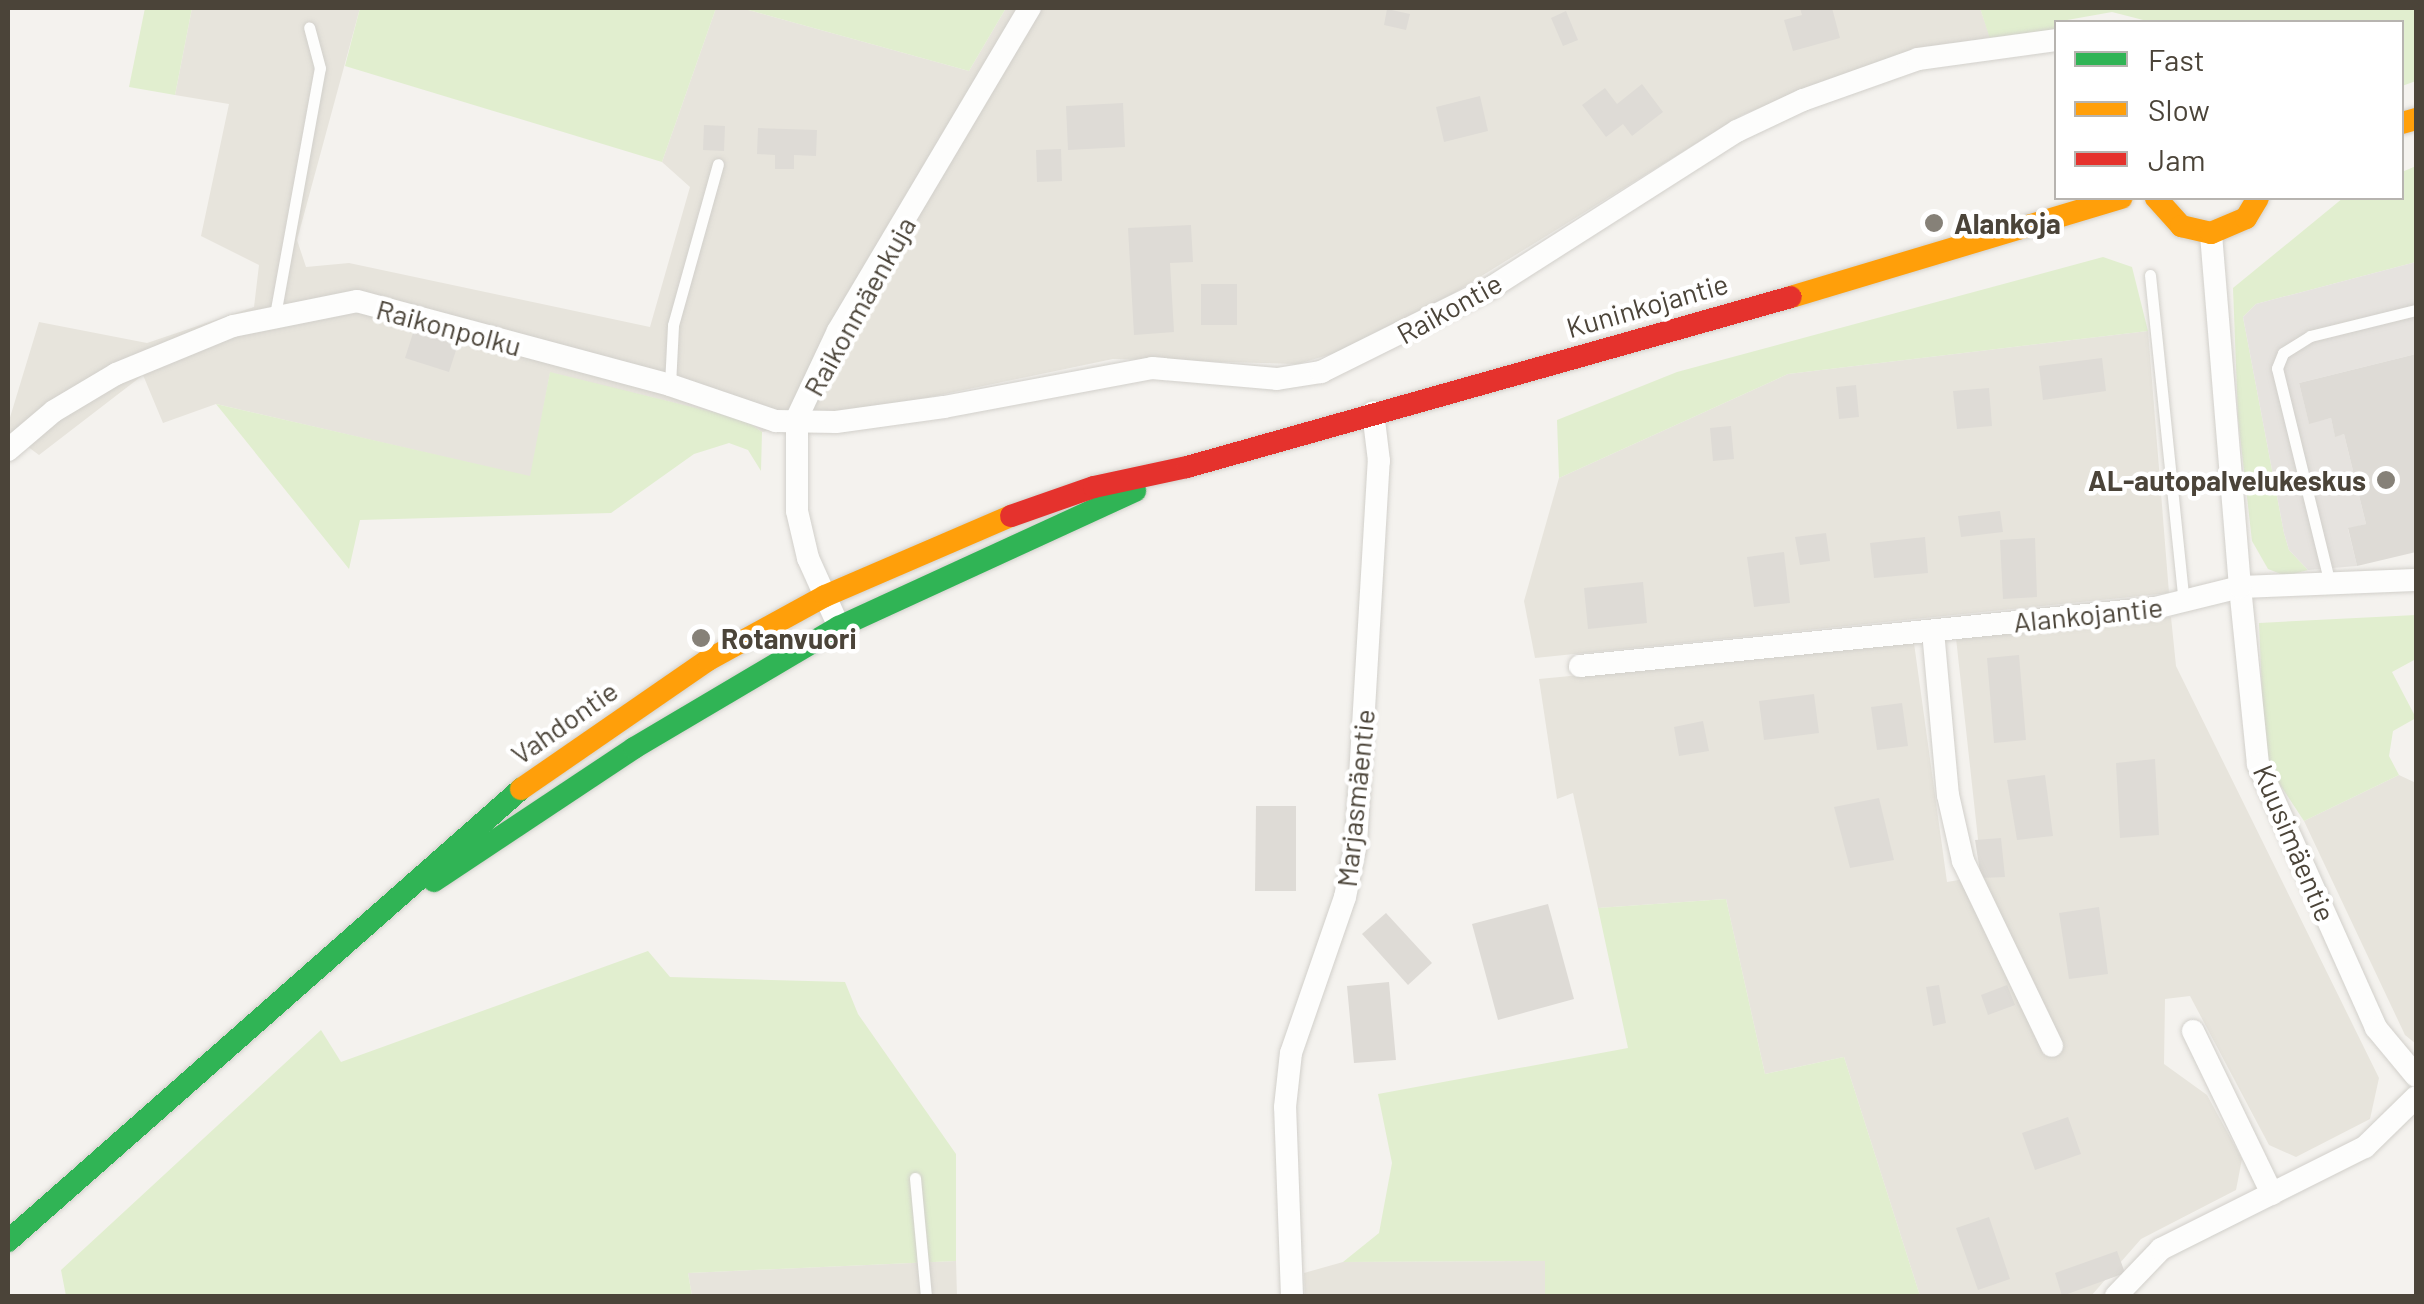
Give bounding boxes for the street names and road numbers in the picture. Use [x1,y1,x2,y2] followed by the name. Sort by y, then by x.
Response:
[796,210,922,402] street label: Raikonmäenkuja
[1391,266,1507,350] street label: Raikontie
[1562,266,1732,344] street label: Kuninkojantie
[373,292,525,362] street label: Raikonpolku
[2012,589,2164,639] street label: Alankojantie
[504,673,624,771] street label: Vahdontie
[1329,707,1381,889] street label: Marjasmäentie
[2247,759,2343,927] street label: Kuusimäentie

